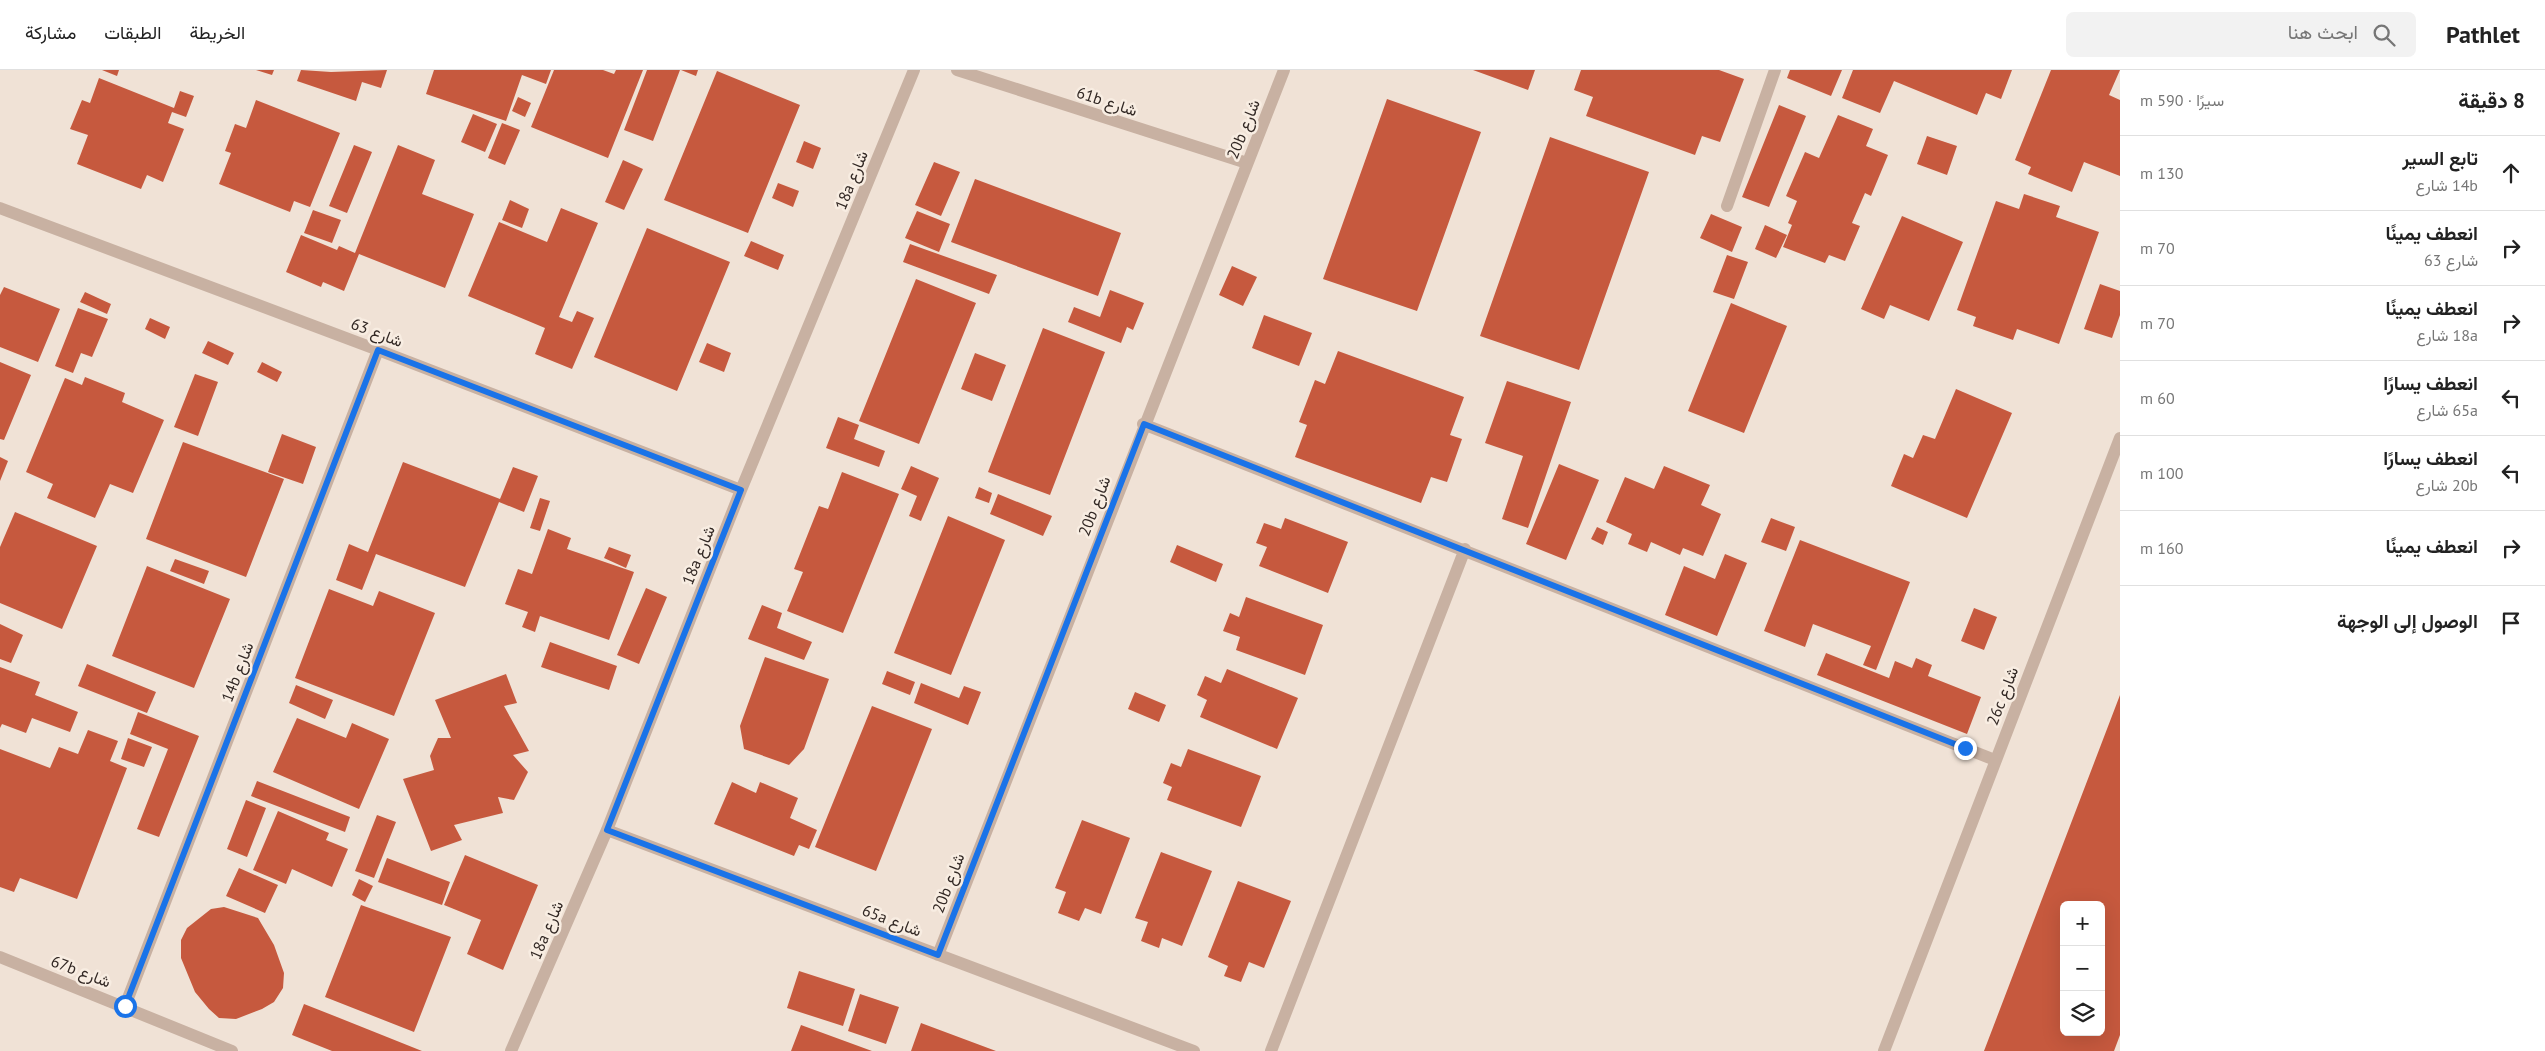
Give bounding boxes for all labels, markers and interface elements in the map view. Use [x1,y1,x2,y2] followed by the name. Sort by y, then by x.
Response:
[2066,12,2416,57] search box
[2446,19,2520,50] text: Pathlet
[2288,20,2358,44] text: ابحث هنا
[25,21,76,44] text: مشاركة
[104,21,161,44] text: الطبقات
[189,21,245,44] text: الخريطة
[2370,21,2398,49] icon: search
[1074,82,1140,122] street label: 61b شارع
[2458,87,2525,114] text: 8 دقيقة
[2140,90,2224,110] text: سيرًا · 590 m
[1222,96,1266,162] street label: 20b شارع
[2402,146,2478,170] text: تابع السير
[830,148,874,213] street label: 18a شارع
[2497,159,2525,187] icon: ahead
[2140,163,2183,183] text: 130 m
[2415,175,2478,195] text: 14b شارع
[2386,221,2478,245] text: انعطف يمينًا
[2497,234,2525,262] icon: right
[2140,238,2175,258] text: 70 m
[2424,250,2478,270] text: شارع 63
[2386,296,2478,320] text: انعطف يمينًا
[2497,309,2525,337] icon: right
[348,313,406,353] street label: شارع 63
[2140,313,2175,333] text: 70 m
[2416,325,2478,345] text: 18a شارع
[2383,371,2478,395] text: انعطف يسارًا
[2497,384,2525,412] icon: left
[2140,388,2175,408] text: 60 m
[2416,400,2478,420] text: 65a شارع
[2383,446,2478,470] text: انعطف يسارًا
[2497,459,2525,487] icon: left
[2140,463,2183,483] text: 100 m
[1073,473,1116,539] street label: 20b شارع
[2415,475,2478,495] text: 20b شارع
[677,523,721,588] street label: 18a شارع
[2386,534,2478,558] text: انعطف يمينًا
[2497,534,2525,562] icon: right
[2140,538,2183,558] text: 160 m
[2337,609,2478,633] text: الوصول إلى الوجهة
[2497,609,2525,637] icon: arrive
[216,639,259,705] street label: 14b شارع
[1982,664,2024,729] street label: 26c شارع
[1954,737,1977,760] route end
[927,850,970,916] street label: 20b شارع
[525,898,569,963] street label: 18a شارع
[859,900,924,942] street label: 65a شارع
[2060,901,2105,1036] map controls
[2060,901,2105,946] button: +
[2060,946,2105,991] button: −
[48,950,114,993] street label: 67b شارع
[2060,991,2105,1036] button: layers
[114,995,137,1018] route start

